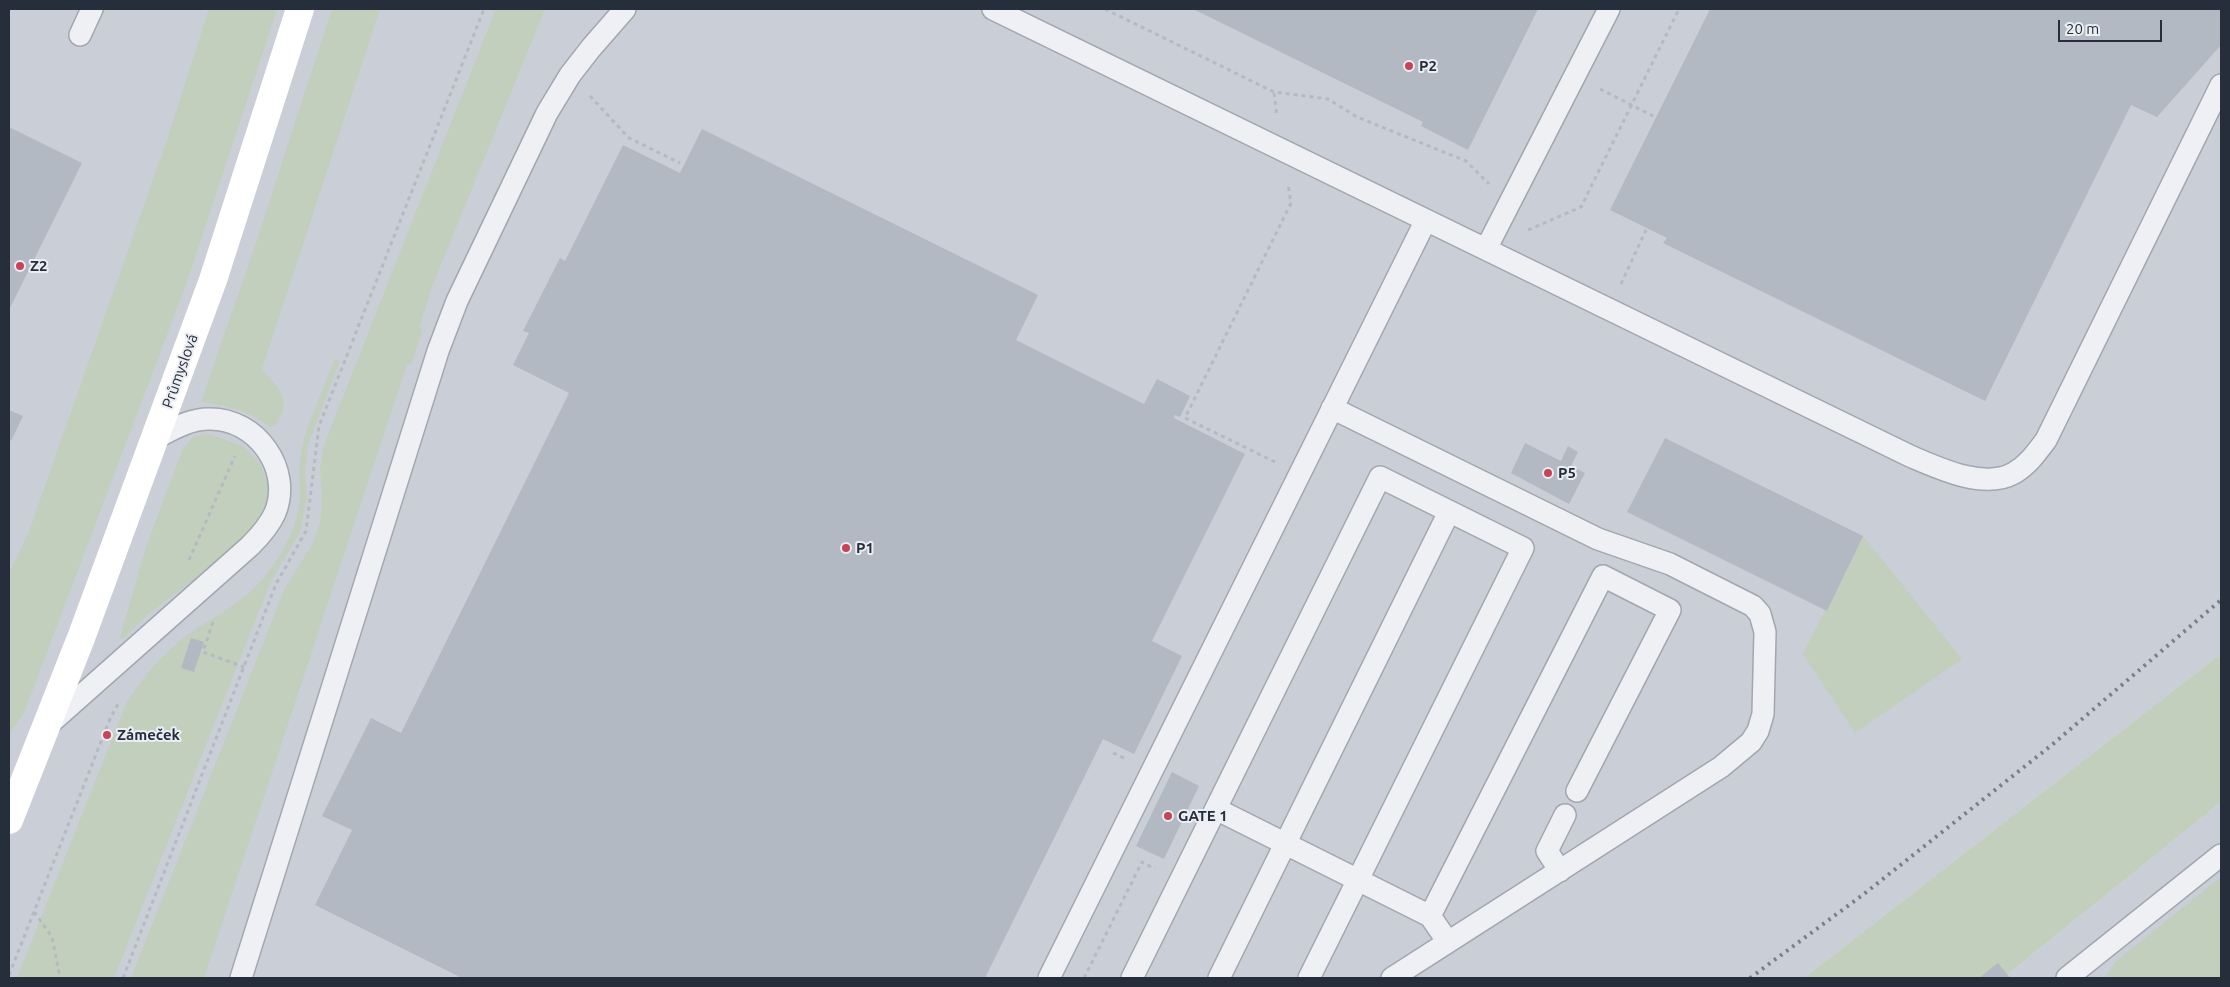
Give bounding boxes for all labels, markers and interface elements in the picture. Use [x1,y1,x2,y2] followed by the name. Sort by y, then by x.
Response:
[2060,10,2164,42] scale bar
[2066,20,2099,37] text: 20 m
[1419,57,1437,75] place label: P2
[1403,60,1415,72] marker: P2
[30,257,47,275] place label: Z2
[14,260,26,272] marker: Z2
[158,331,202,411] street label: Průmyslová
[1558,464,1576,482] place label: P5
[1542,467,1554,479] marker: P5
[856,539,874,557] place label: P1
[840,542,852,554] marker: P1
[117,726,180,744] place label: Zámeček
[101,729,113,741] marker: Zámeček
[1178,807,1228,825] place label: GATE 1
[1162,810,1174,822] marker: GATE 1

